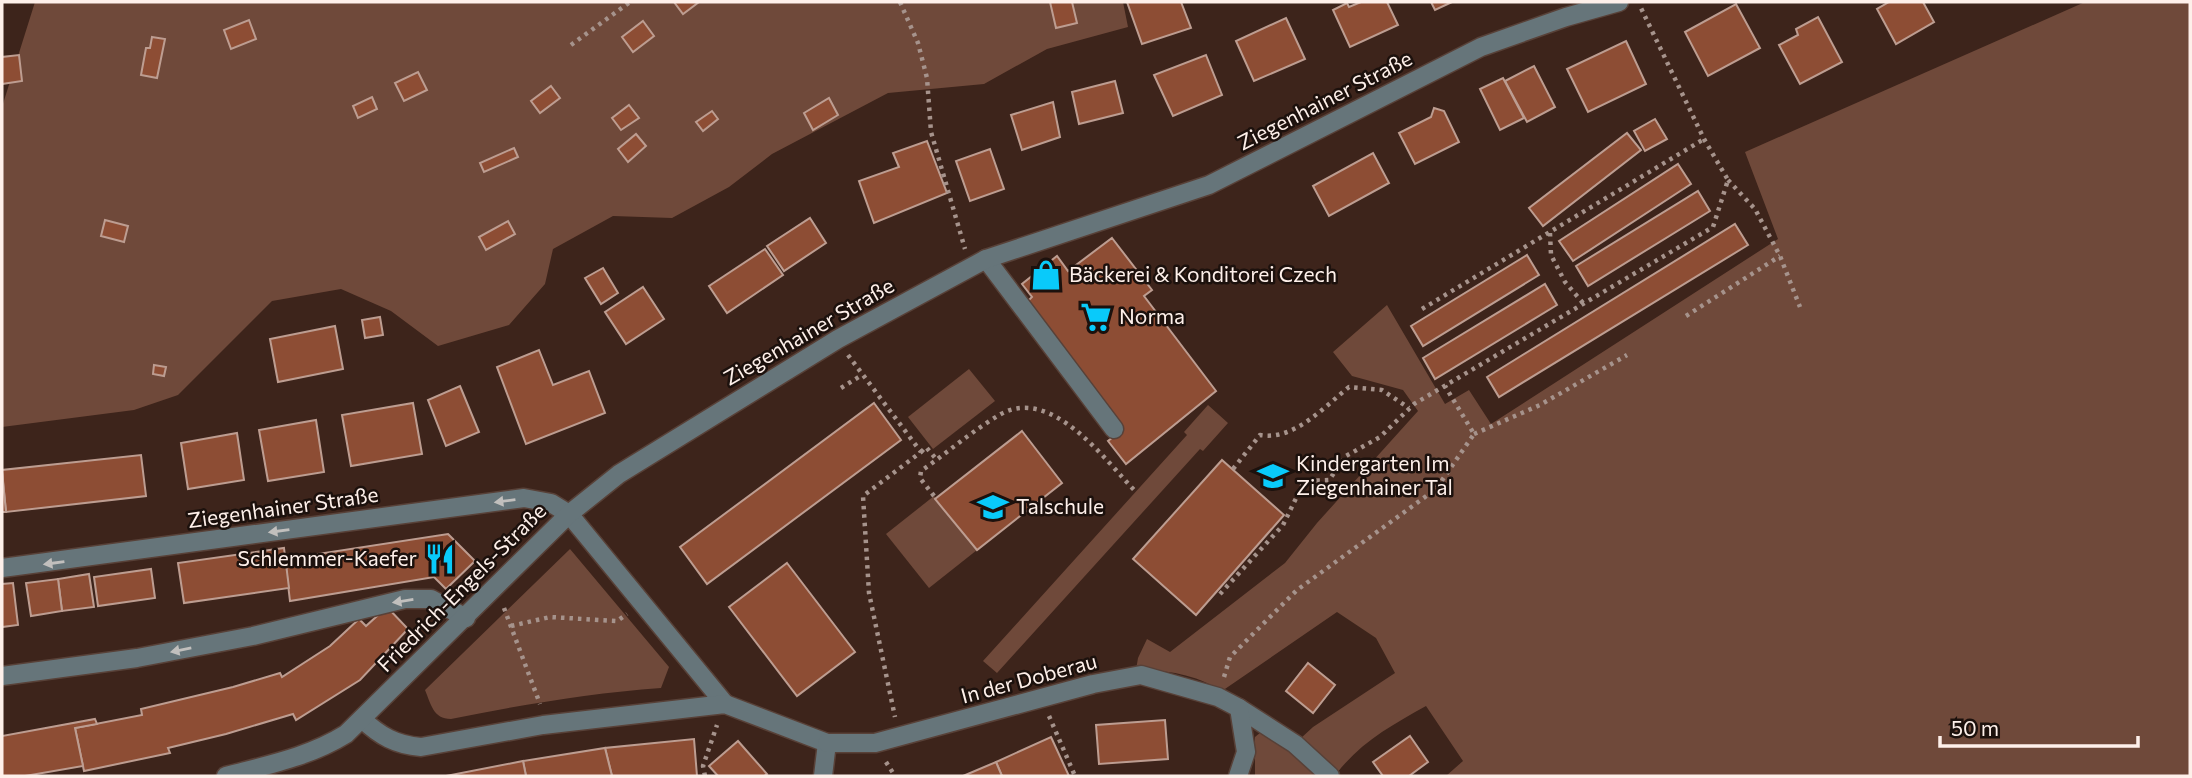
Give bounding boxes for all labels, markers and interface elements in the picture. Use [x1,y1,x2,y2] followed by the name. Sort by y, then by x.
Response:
[1233,45,1416,154] street label: Ziegenhainer Straße
[1029,258,1063,292] shop icon: Bäckerei & Konditorei Czech
[1069,261,1337,286] place label: Bäckerei & Konditorei Czech
[719,272,898,390] street label: Ziegenhainer Straße
[1079,300,1113,334] supermarket icon: Norma
[1119,303,1185,328] place label: Norma
[1296,450,1453,499] place label: Kindergarten Im Ziegenhainer Tal
[1256,459,1290,493] school or university icon: Kindergarten Im Ziegenhainer Tal
[186,481,380,532] street label: Ziegenhainer Straße
[976,490,1010,524] school or university icon: Talschule
[1016,493,1104,518] place label: Talschule
[494,495,516,506] one-way arrow
[371,497,550,676] street label: Friedrich-Engels-Straße
[268,526,290,537] one-way arrow
[423,542,457,576] restaurant icon: Schlemmer-Kaefer
[238,545,417,570] place label: Schlemmer-Kaefer
[43,557,65,568] one-way arrow
[392,596,414,607] one-way arrow
[170,645,192,656] one-way arrow
[958,647,1099,708] street label: In der Doberau
[1940,704,2138,748] scale bar
[1951,715,1999,740] text: 50 m

